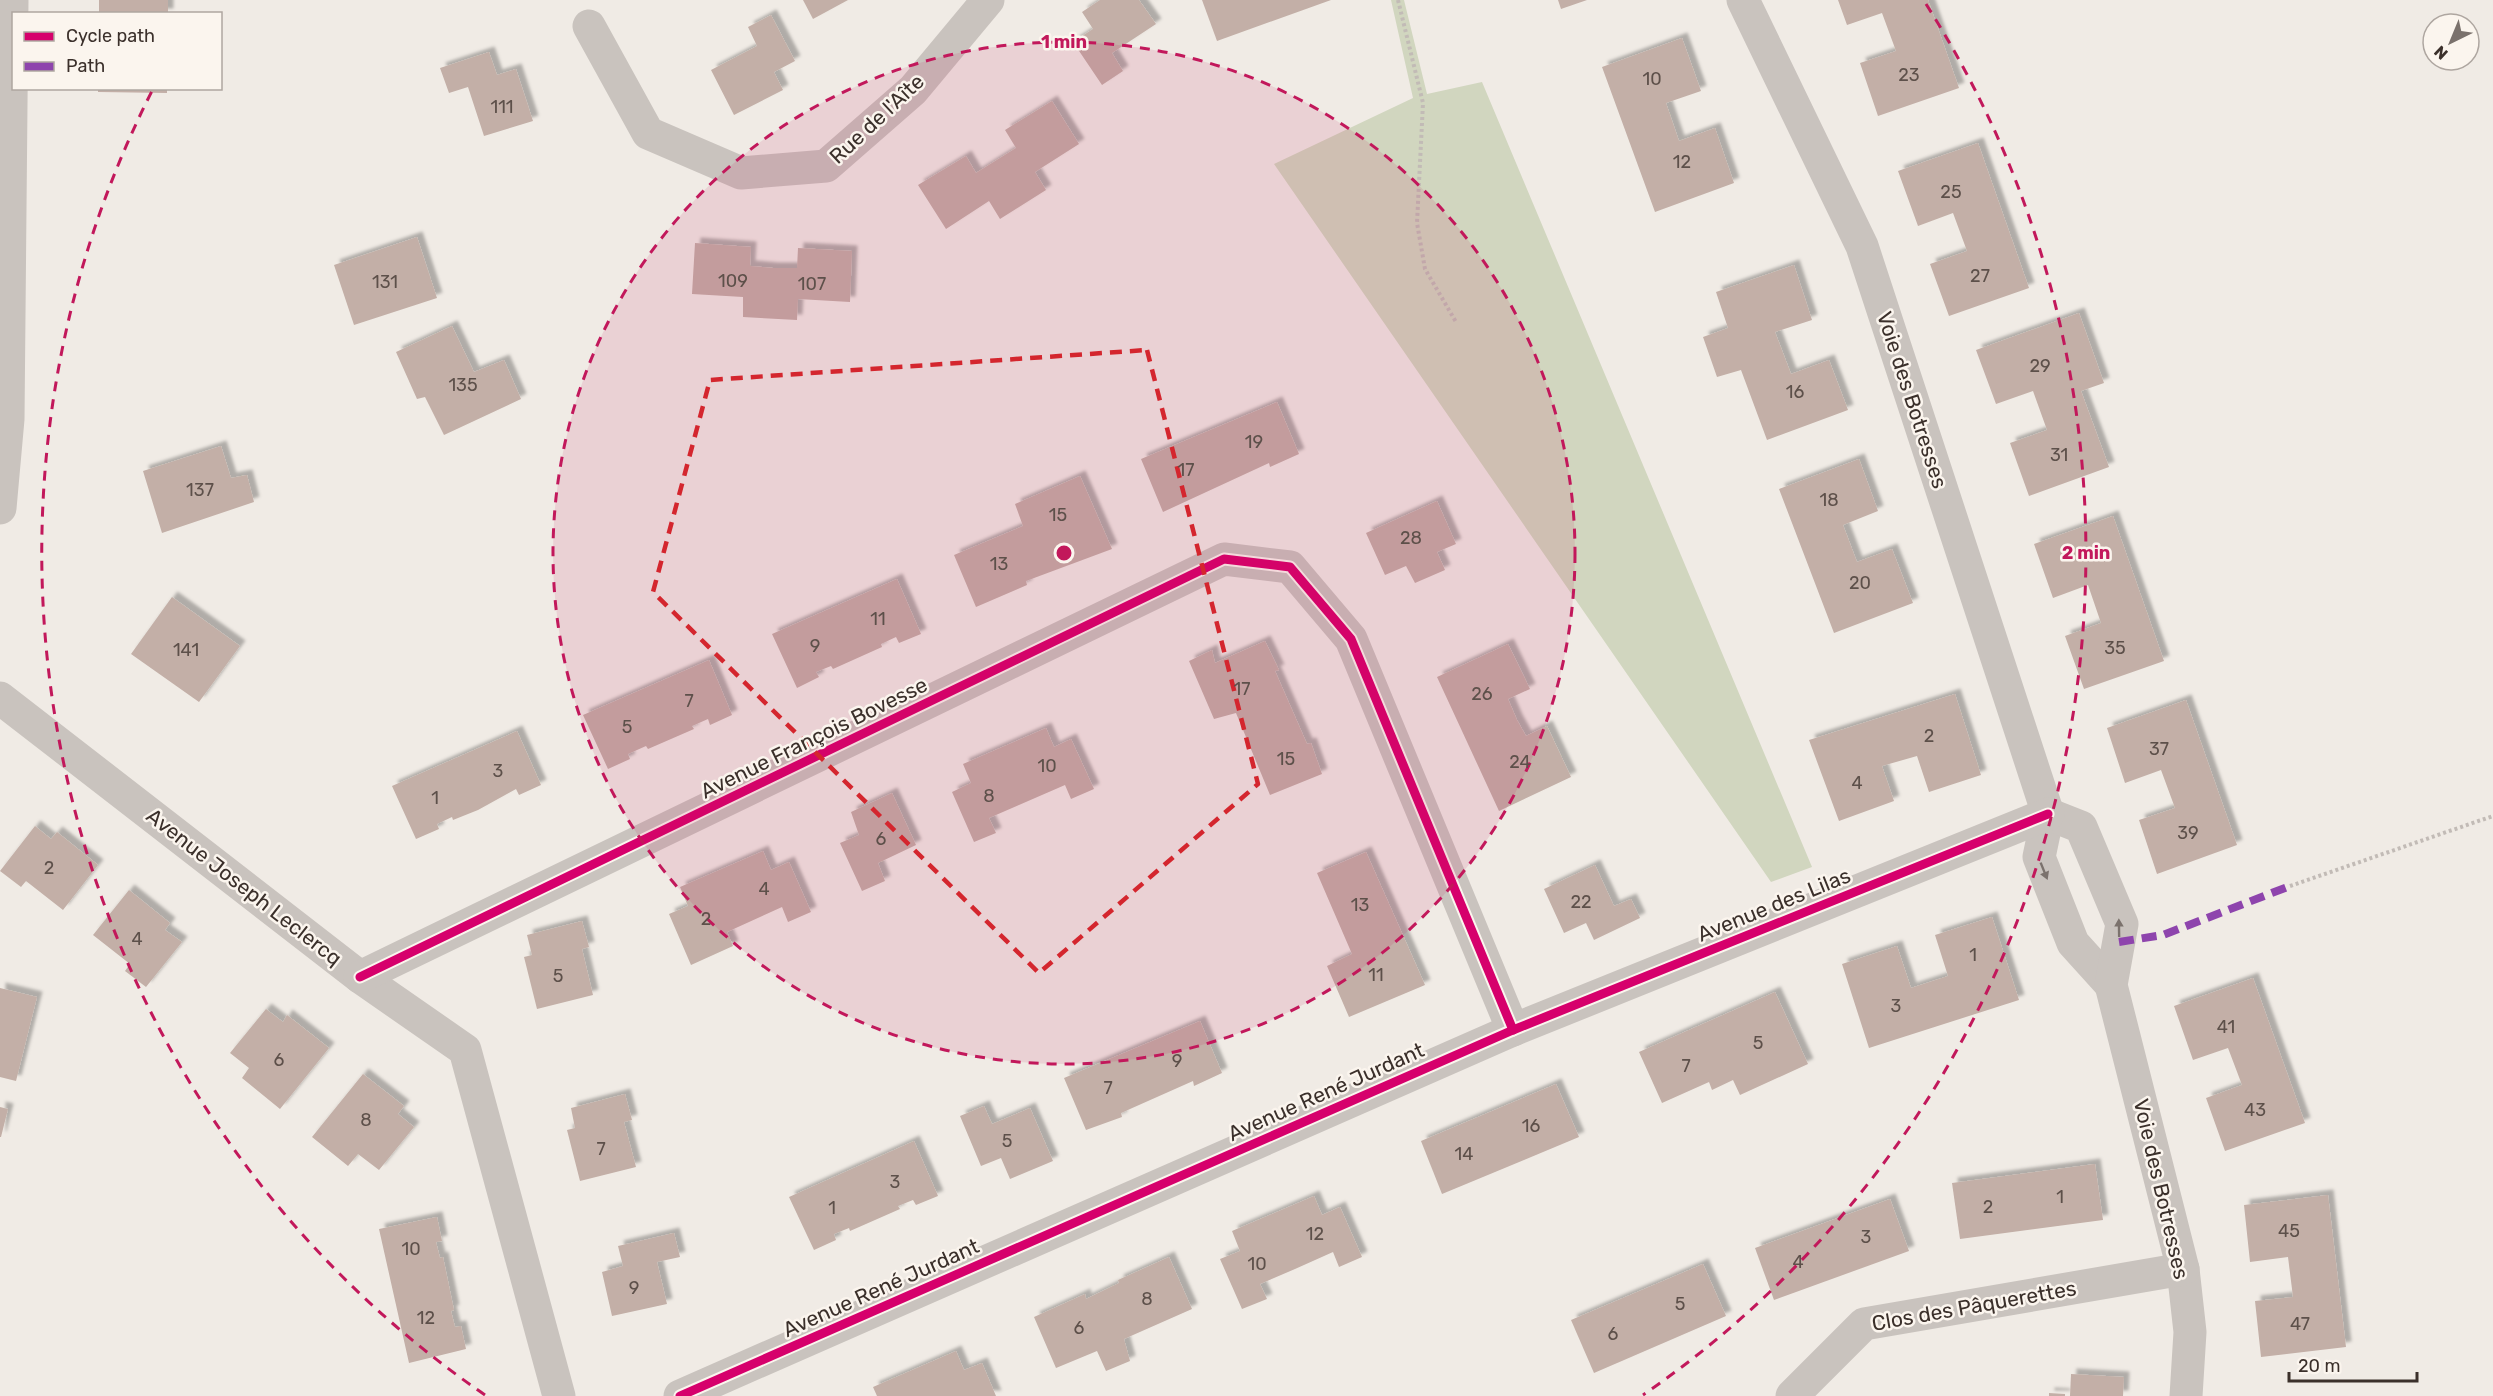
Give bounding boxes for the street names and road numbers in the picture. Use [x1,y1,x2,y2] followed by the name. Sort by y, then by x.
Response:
[824,69,929,169] street label: Rue de l'Aîte
[1872,308,1953,491] street label: Voie des Botresses
[696,672,931,803] street label: Avenue François Bovesse
[142,803,347,971] street label: Avenue Joseph Leclercq
[1694,862,1854,947] street label: Avenue des Lilas
[1224,1037,1428,1146] street label: Avenue René Jurdant
[2129,1096,2194,1282] street label: Voie des Botresses
[779,1233,983,1342] street label: Avenue René Jurdant
[1870,1275,2078,1336] street label: Clos des Pâquerettes

